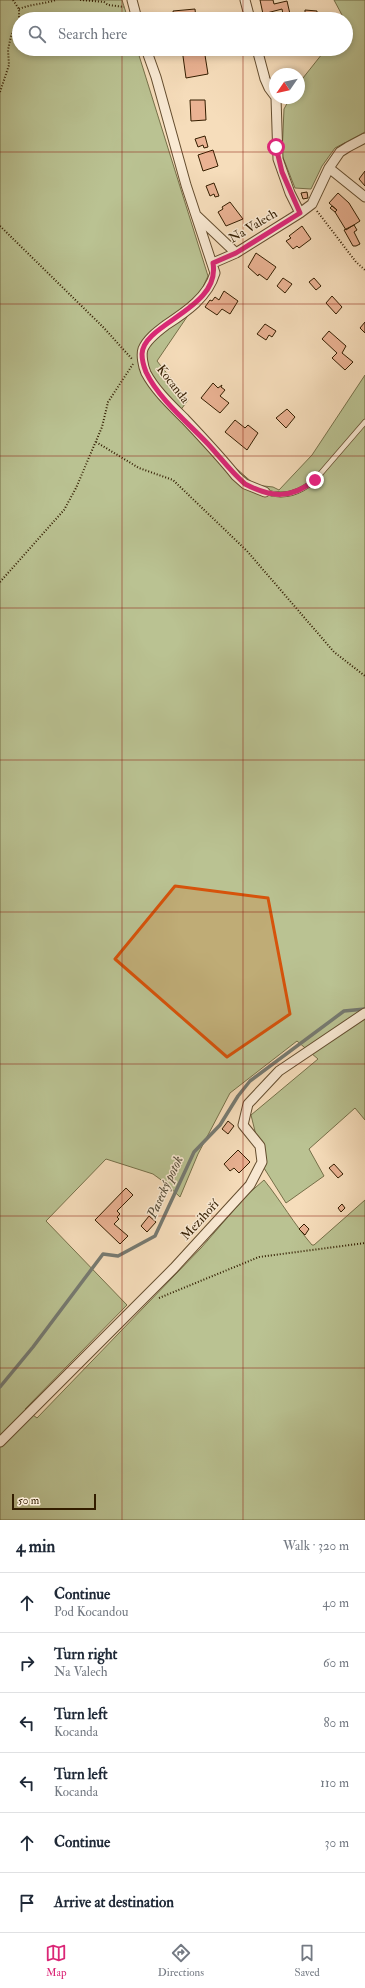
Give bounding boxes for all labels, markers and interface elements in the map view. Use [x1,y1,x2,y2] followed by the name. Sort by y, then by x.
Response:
[12,12,353,56] search box
[26,23,48,45] icon: search
[58,25,127,44] text: Search here
[269,68,305,104] north arrow
[267,138,285,156] route start
[226,205,280,247] street label: Na Valech
[153,362,193,407] street label: Kocanda
[306,471,324,489] route end
[143,1153,187,1222] water label: Pasecký potok
[178,1195,223,1244] street label: Mezihoří
[12,1492,96,1511] scale bar
[18,1494,39,1507] text: 50 m
[16,1536,55,1557] text: 4 min
[283,1538,349,1554] text: Walk · 320 m
[54,1585,110,1604] text: Continue
[16,1592,38,1614] icon: ahead
[323,1595,349,1611] text: 40 m
[54,1604,128,1620] text: Pod Kocandou
[54,1645,117,1664] text: Turn right
[16,1652,38,1674] icon: right
[323,1655,349,1671] text: 60 m
[54,1664,108,1680] text: Na Valech
[54,1705,108,1724] text: Turn left
[16,1712,38,1734] icon: left
[323,1715,349,1731] text: 80 m
[54,1724,98,1740] text: Kocanda
[54,1765,108,1784] text: Turn left
[16,1772,38,1794] icon: left
[320,1775,349,1791] text: 110 m
[54,1784,98,1800] text: Kocanda
[16,1832,38,1854] icon: ahead
[54,1833,110,1852] text: Continue
[325,1835,349,1851] text: 30 m
[16,1892,38,1914] icon: arrive
[54,1893,174,1912] text: Arrive at destination
[45,1942,67,1979] tab: Map
[158,1942,204,1979] tab: Directions
[295,1942,320,1979] tab: Saved

